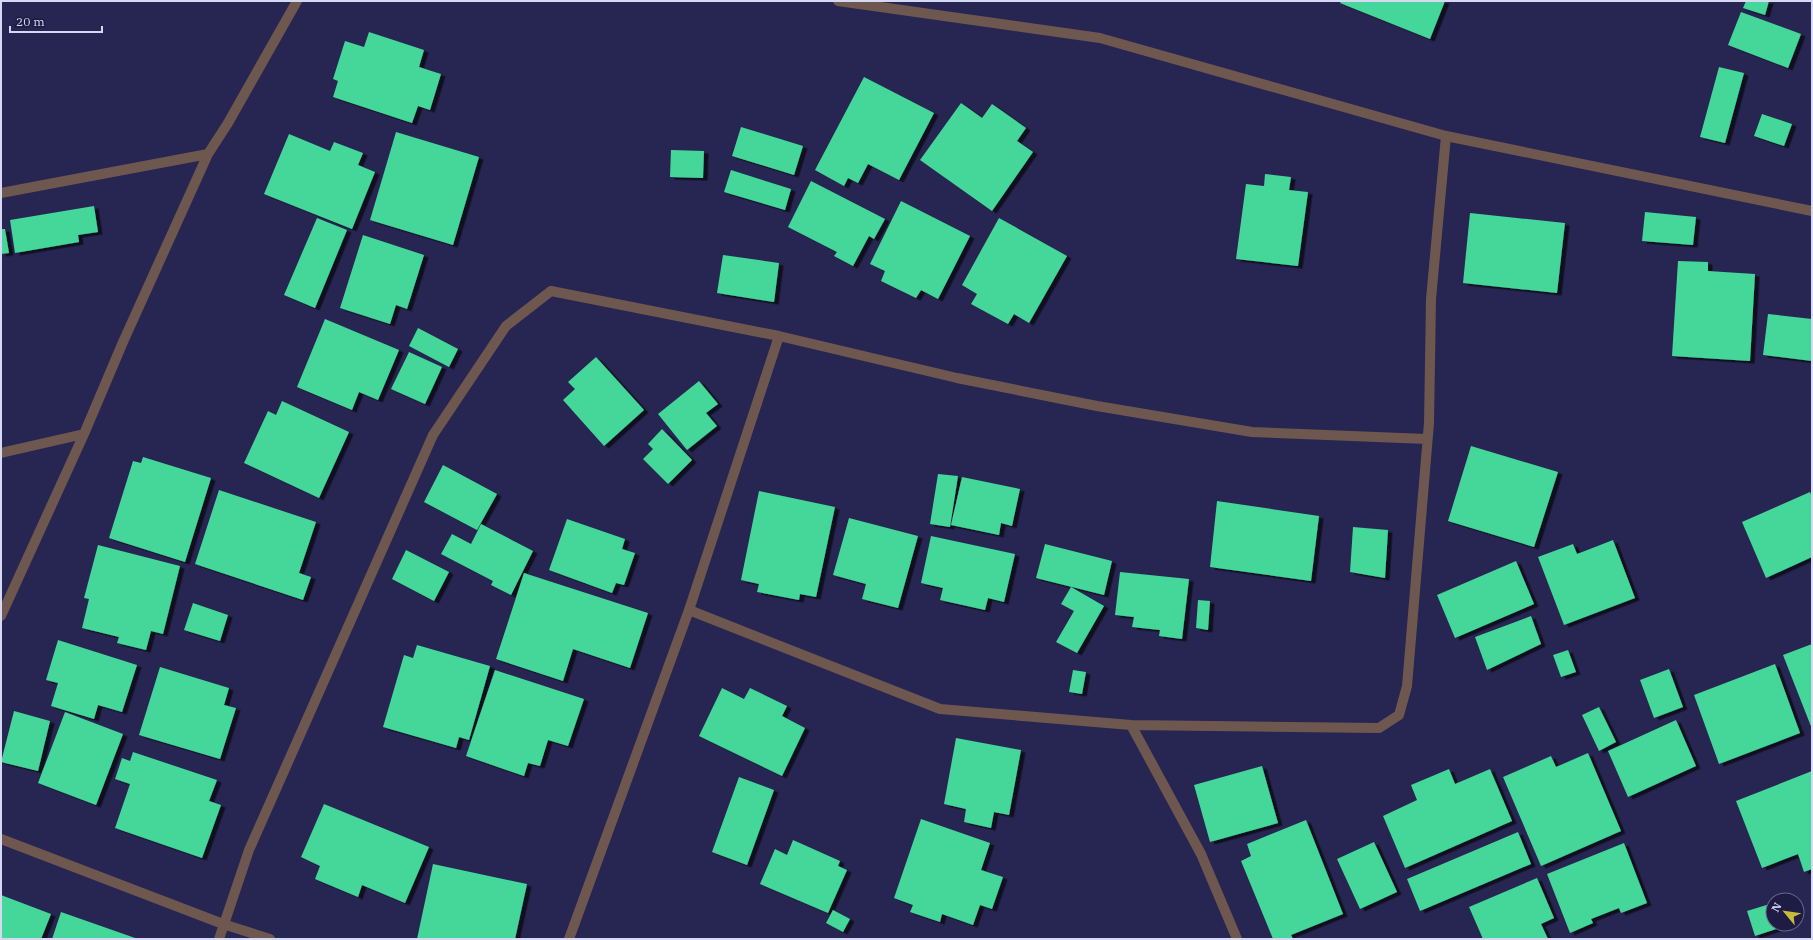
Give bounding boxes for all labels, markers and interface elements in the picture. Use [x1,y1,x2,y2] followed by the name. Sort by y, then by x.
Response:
[10,8,102,34] scale bar
[16,14,45,29] text: 20 m
[1765,892,1805,932] north arrow
[1768,900,1785,914] text: N

